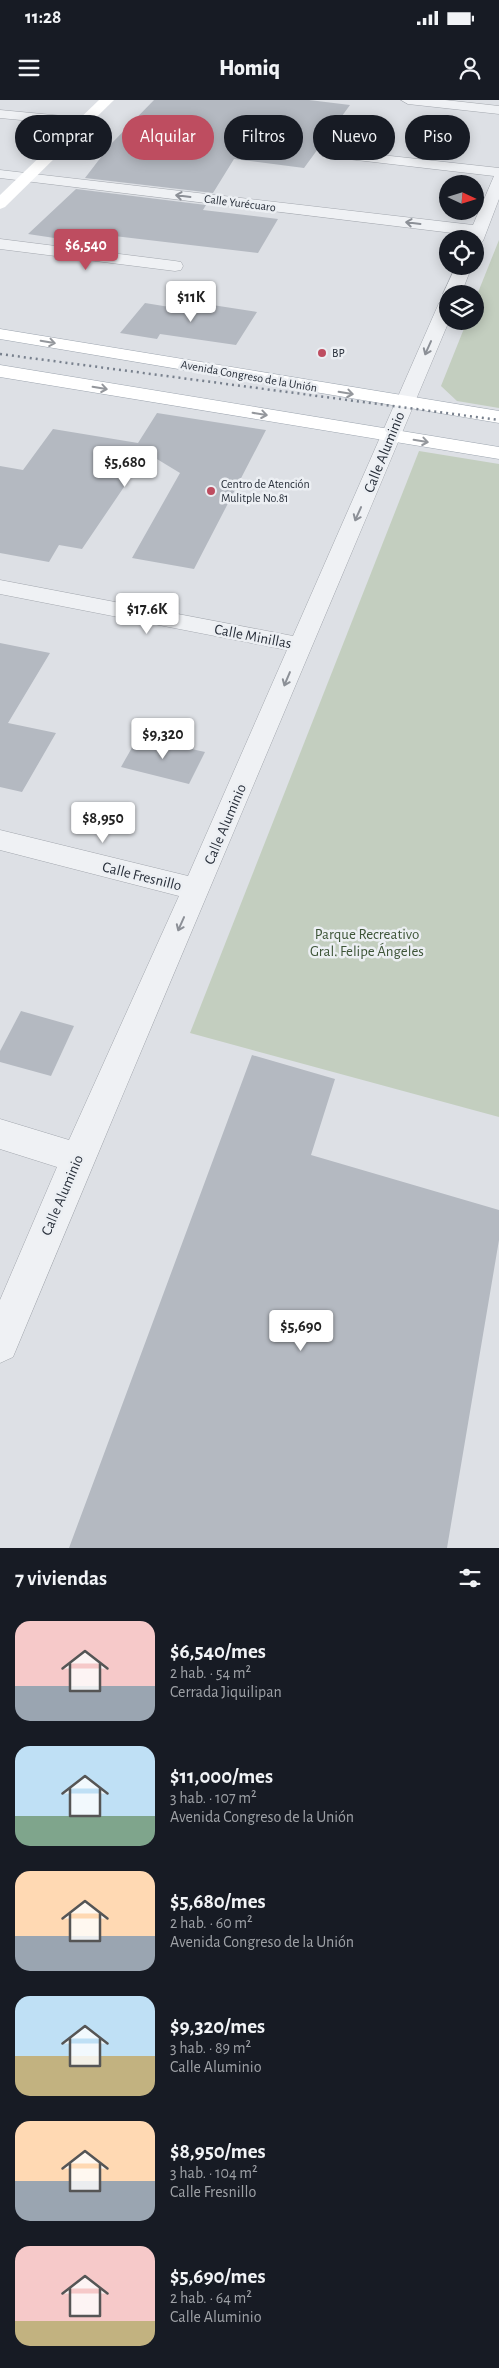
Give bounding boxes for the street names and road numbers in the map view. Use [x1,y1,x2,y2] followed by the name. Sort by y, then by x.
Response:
[203,193,277,213] street label: Calle Yurécuaro
[180,358,318,394] street label: Avenida Congreso de la Unión
[361,410,407,495] street label: Calle Aluminio
[213,622,293,651] street label: Calle Minillas
[202,782,249,867] street label: Calle Aluminio
[101,859,183,894] street label: Calle Fresnillo
[39,1153,86,1238] street label: Calle Aluminio

